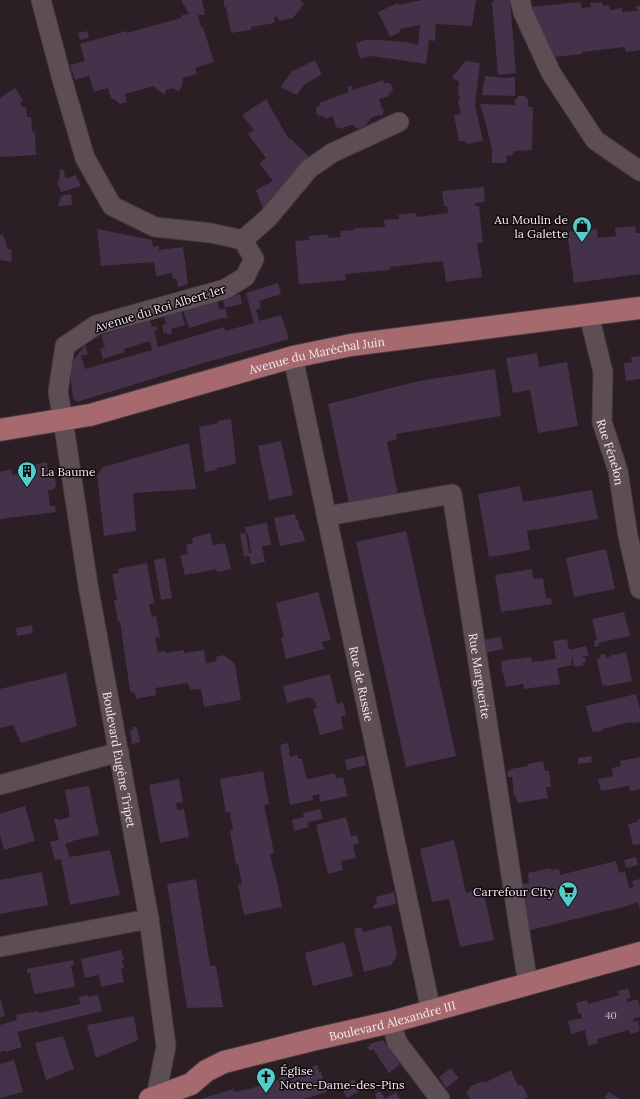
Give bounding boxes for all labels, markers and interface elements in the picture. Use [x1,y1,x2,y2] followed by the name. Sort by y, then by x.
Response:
[493,212,568,241] place label: Au Moulin de la Galette
[571,215,593,243] shop icon: Au Moulin de la Galette
[92,281,228,335] street label: Avenue du Roi Albert 1er
[246,333,385,377] street label: Avenue du Maréchal Juin
[594,417,628,486] street label: Rue Fénelon
[16,460,38,488] building icon: La Baume
[41,464,96,479] place label: La Baume
[466,632,494,721] street label: Rue Marguerite
[347,645,377,723] street label: Rue de Russie
[100,690,140,829] street label: Boulevard Eugène Tripet
[557,880,579,908] supermarket icon: Carrefour City
[473,884,555,899] place label: Carrefour City
[327,997,457,1043] street label: Boulevard Alexandre III
[605,1009,617,1022] house number: 40
[280,1063,405,1092] place label: Église Notre-Dame-des-Pins
[255,1066,277,1094] church icon: Église Notre-Dame-des-Pins

